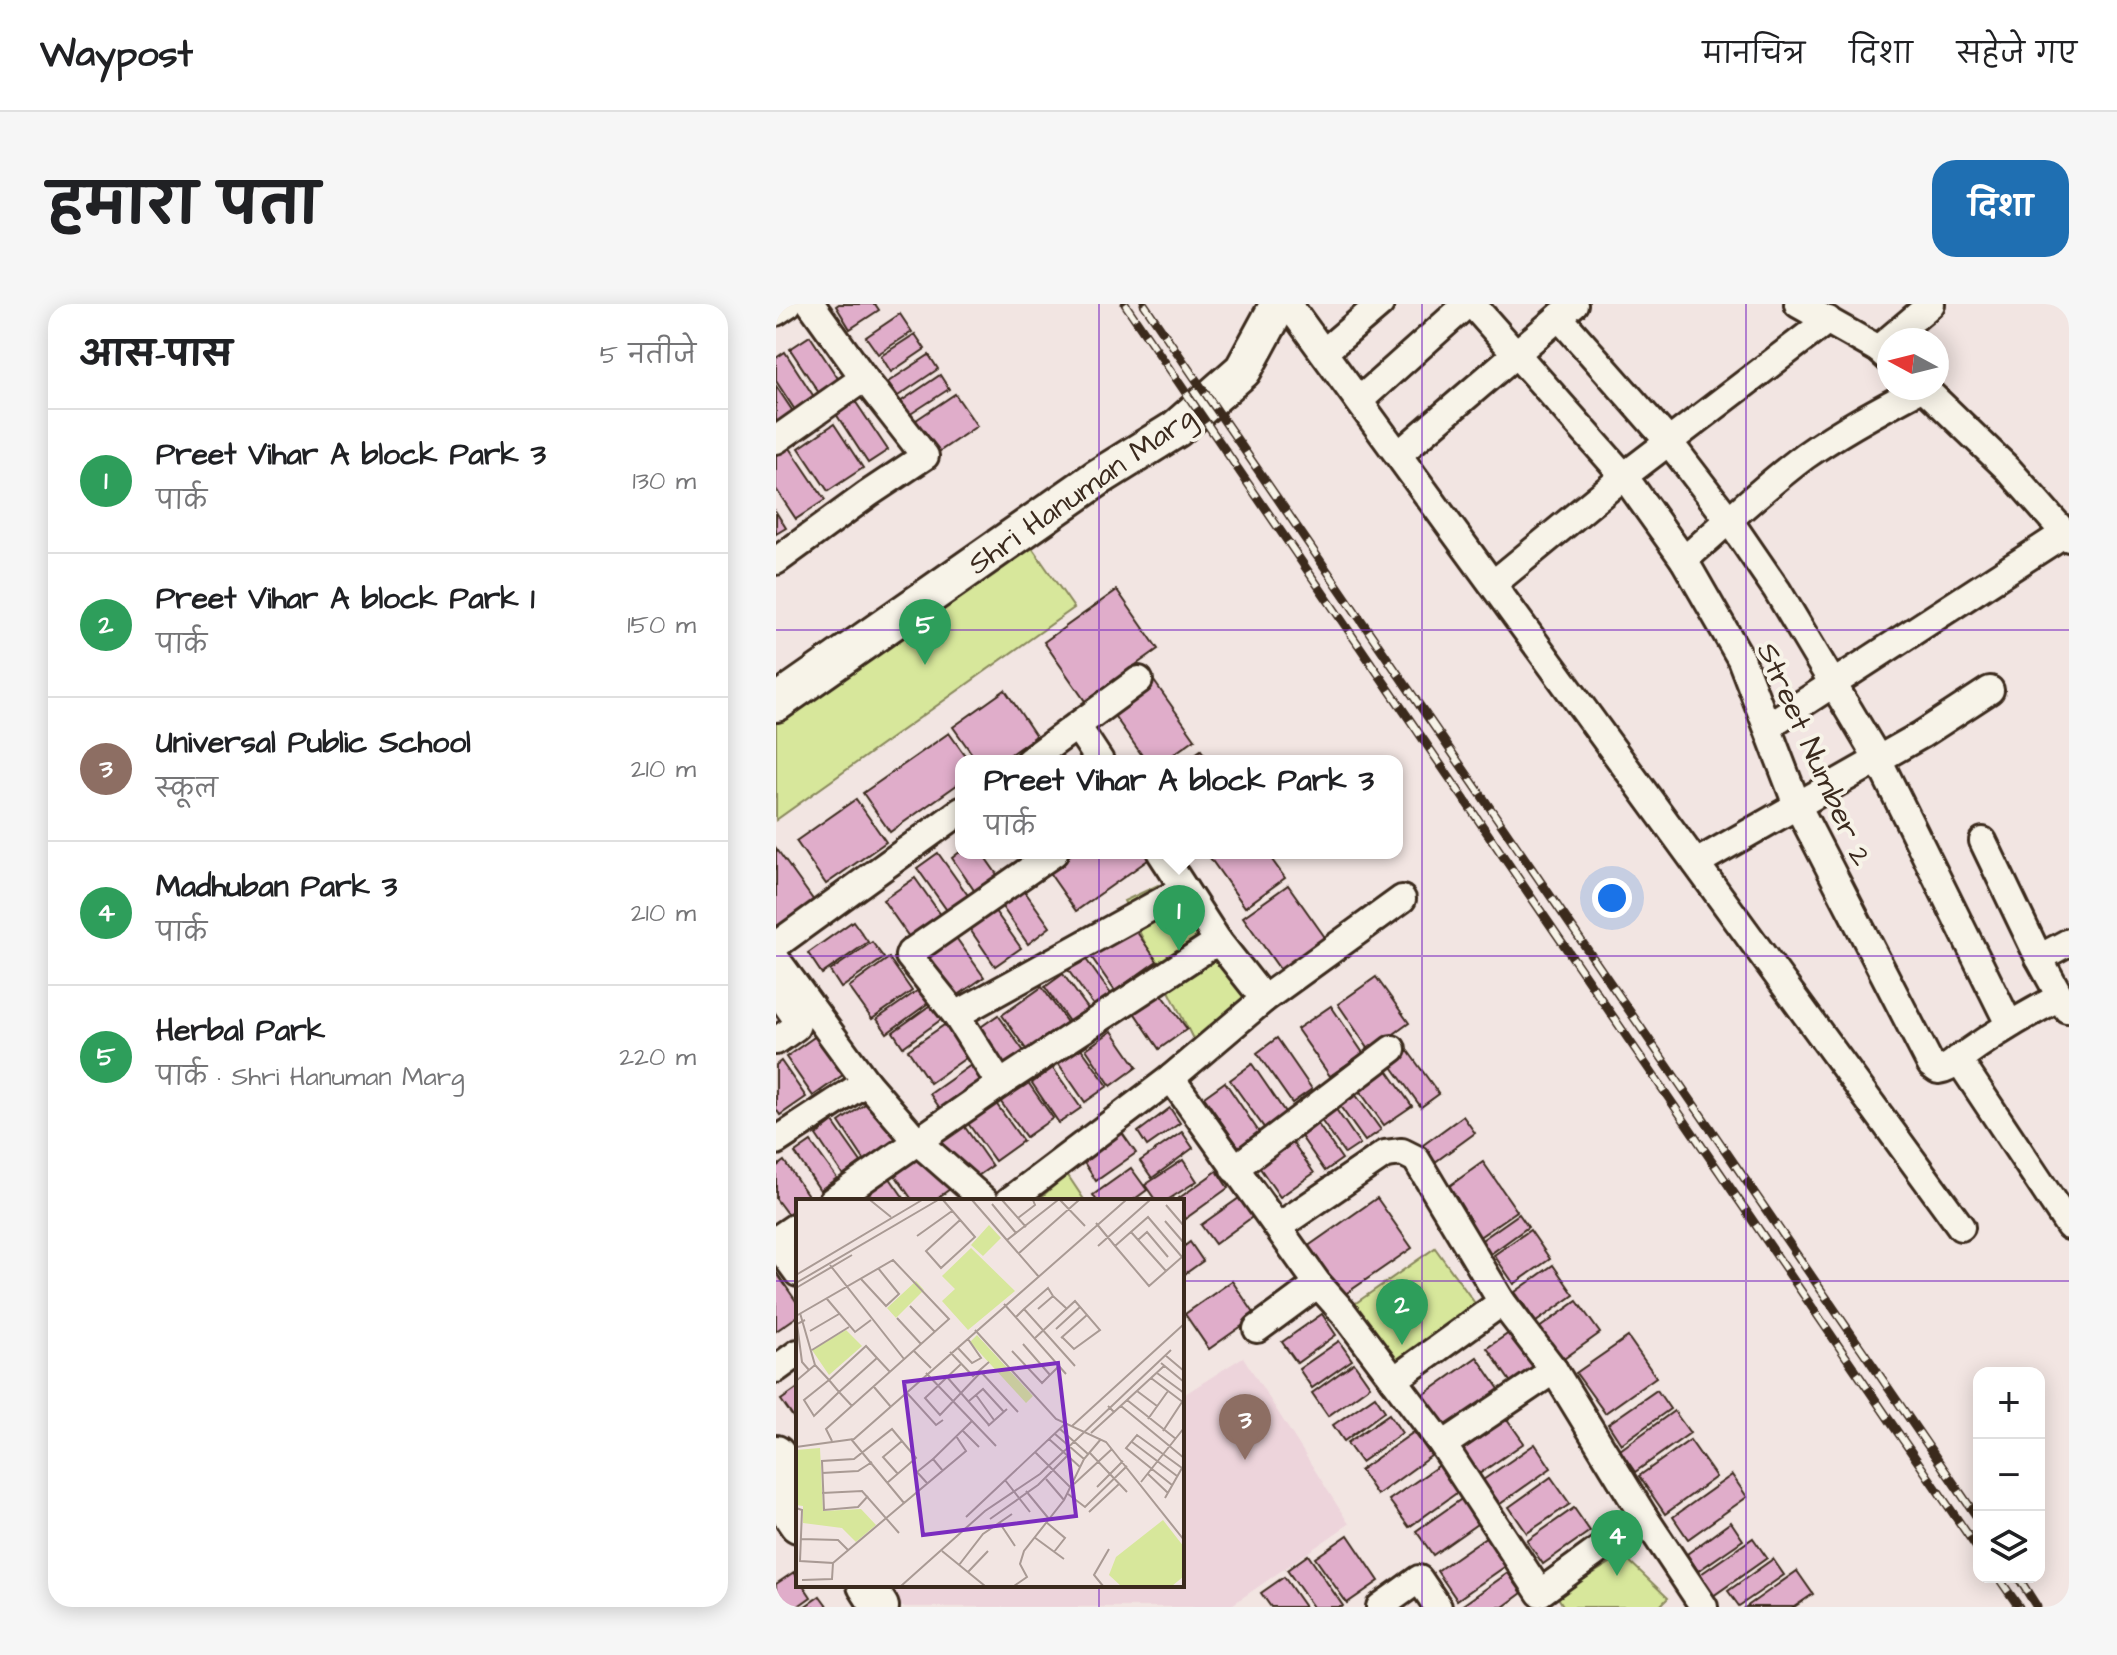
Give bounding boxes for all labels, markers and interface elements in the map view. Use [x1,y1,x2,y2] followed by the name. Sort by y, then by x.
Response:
[40,29,193,81] text: Waypost
[1702,35,1805,74] text: मानचित्र
[1849,35,1913,74] text: दिशा
[1957,35,2077,74] text: सहेजे गए
[1932,160,2069,257] button: दिशा
[48,168,319,246] text: हमारा पता
[1877,328,1949,400] north arrow
[80,331,232,379] text: आस-पास
[600,337,696,373] text: 5 नतीजे
[960,397,1204,586] street label: Shri Hanuman Marg
[156,434,546,476] text: Preet Vihar A block Park 3
[104,463,108,499] text: 1
[632,463,696,499] text: 130 m
[156,483,207,519] text: पार्क
[156,578,535,620] text: Preet Vihar A block Park 1
[899,599,951,665] pin: 5
[99,607,113,643] text: 2
[627,607,696,643] text: 150 m
[156,627,207,663] text: पार्क
[1746,636,1882,873] street label: Street Number 2
[156,722,471,764] text: Universal Public School
[99,751,113,787] text: 3
[631,751,696,787] text: 210 m
[955,755,1403,859] popup
[984,760,1374,802] text: Preet Vihar A block Park 3
[156,771,218,807] text: स्कूल
[984,809,1035,845] text: पार्क
[156,866,397,908] text: Madhuban Park 3
[1592,878,1632,918] your location
[1153,885,1205,951] pin: 1
[97,895,115,931] text: 4
[631,895,696,931] text: 210 m
[156,915,207,951] text: पार्क
[156,1010,325,1052] text: Herbal Park
[97,1039,115,1075] text: 5
[619,1039,696,1075] text: 220 m
[156,1059,464,1095] text: पार्क · Shri Hanuman Marg
[796,1199,1184,1587] inset map
[1376,1279,1428,1345] pin: 2
[1973,1367,2045,1583] map controls
[1973,1367,2045,1439] button: +
[1219,1394,1271,1460] pin: 3
[1973,1439,2045,1511] button: −
[1591,1510,1643,1576] pin: 4
[1973,1511,2045,1583] button: layers

